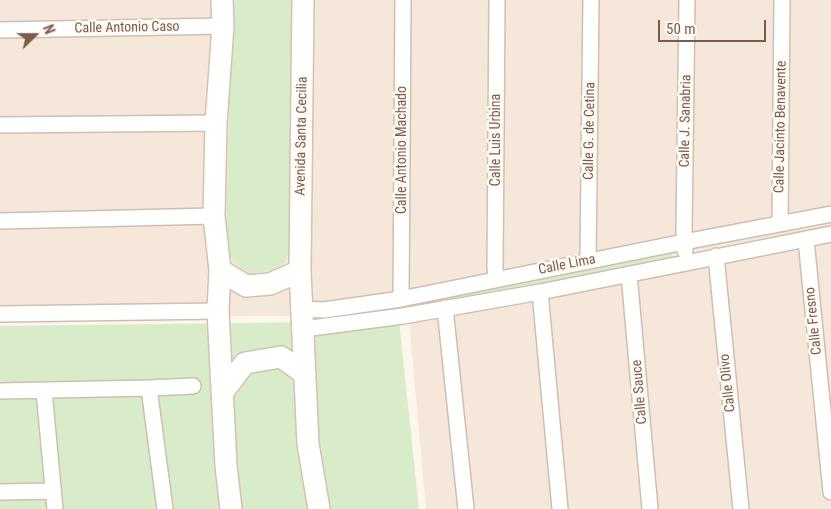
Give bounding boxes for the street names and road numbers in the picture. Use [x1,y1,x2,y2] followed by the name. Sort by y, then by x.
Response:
[74,19,180,37] street label: Calle Antonio Caso
[771,61,791,193] street label: Calle Jacinto Benavente
[677,74,695,168] street label: Calle J. Sanabria
[293,76,311,196] street label: Avenida Santa Cecilia
[581,82,599,180] street label: Calle G. de Cetina
[394,86,410,214] street label: Calle Antonio Machado
[488,94,504,186] street label: Calle Luis Urbina
[537,251,597,279] street label: Calle Lima
[802,286,826,356] street label: Calle Fresno
[717,353,739,413] street label: Calle Olivo
[629,359,651,425] street label: Calle Sauce

